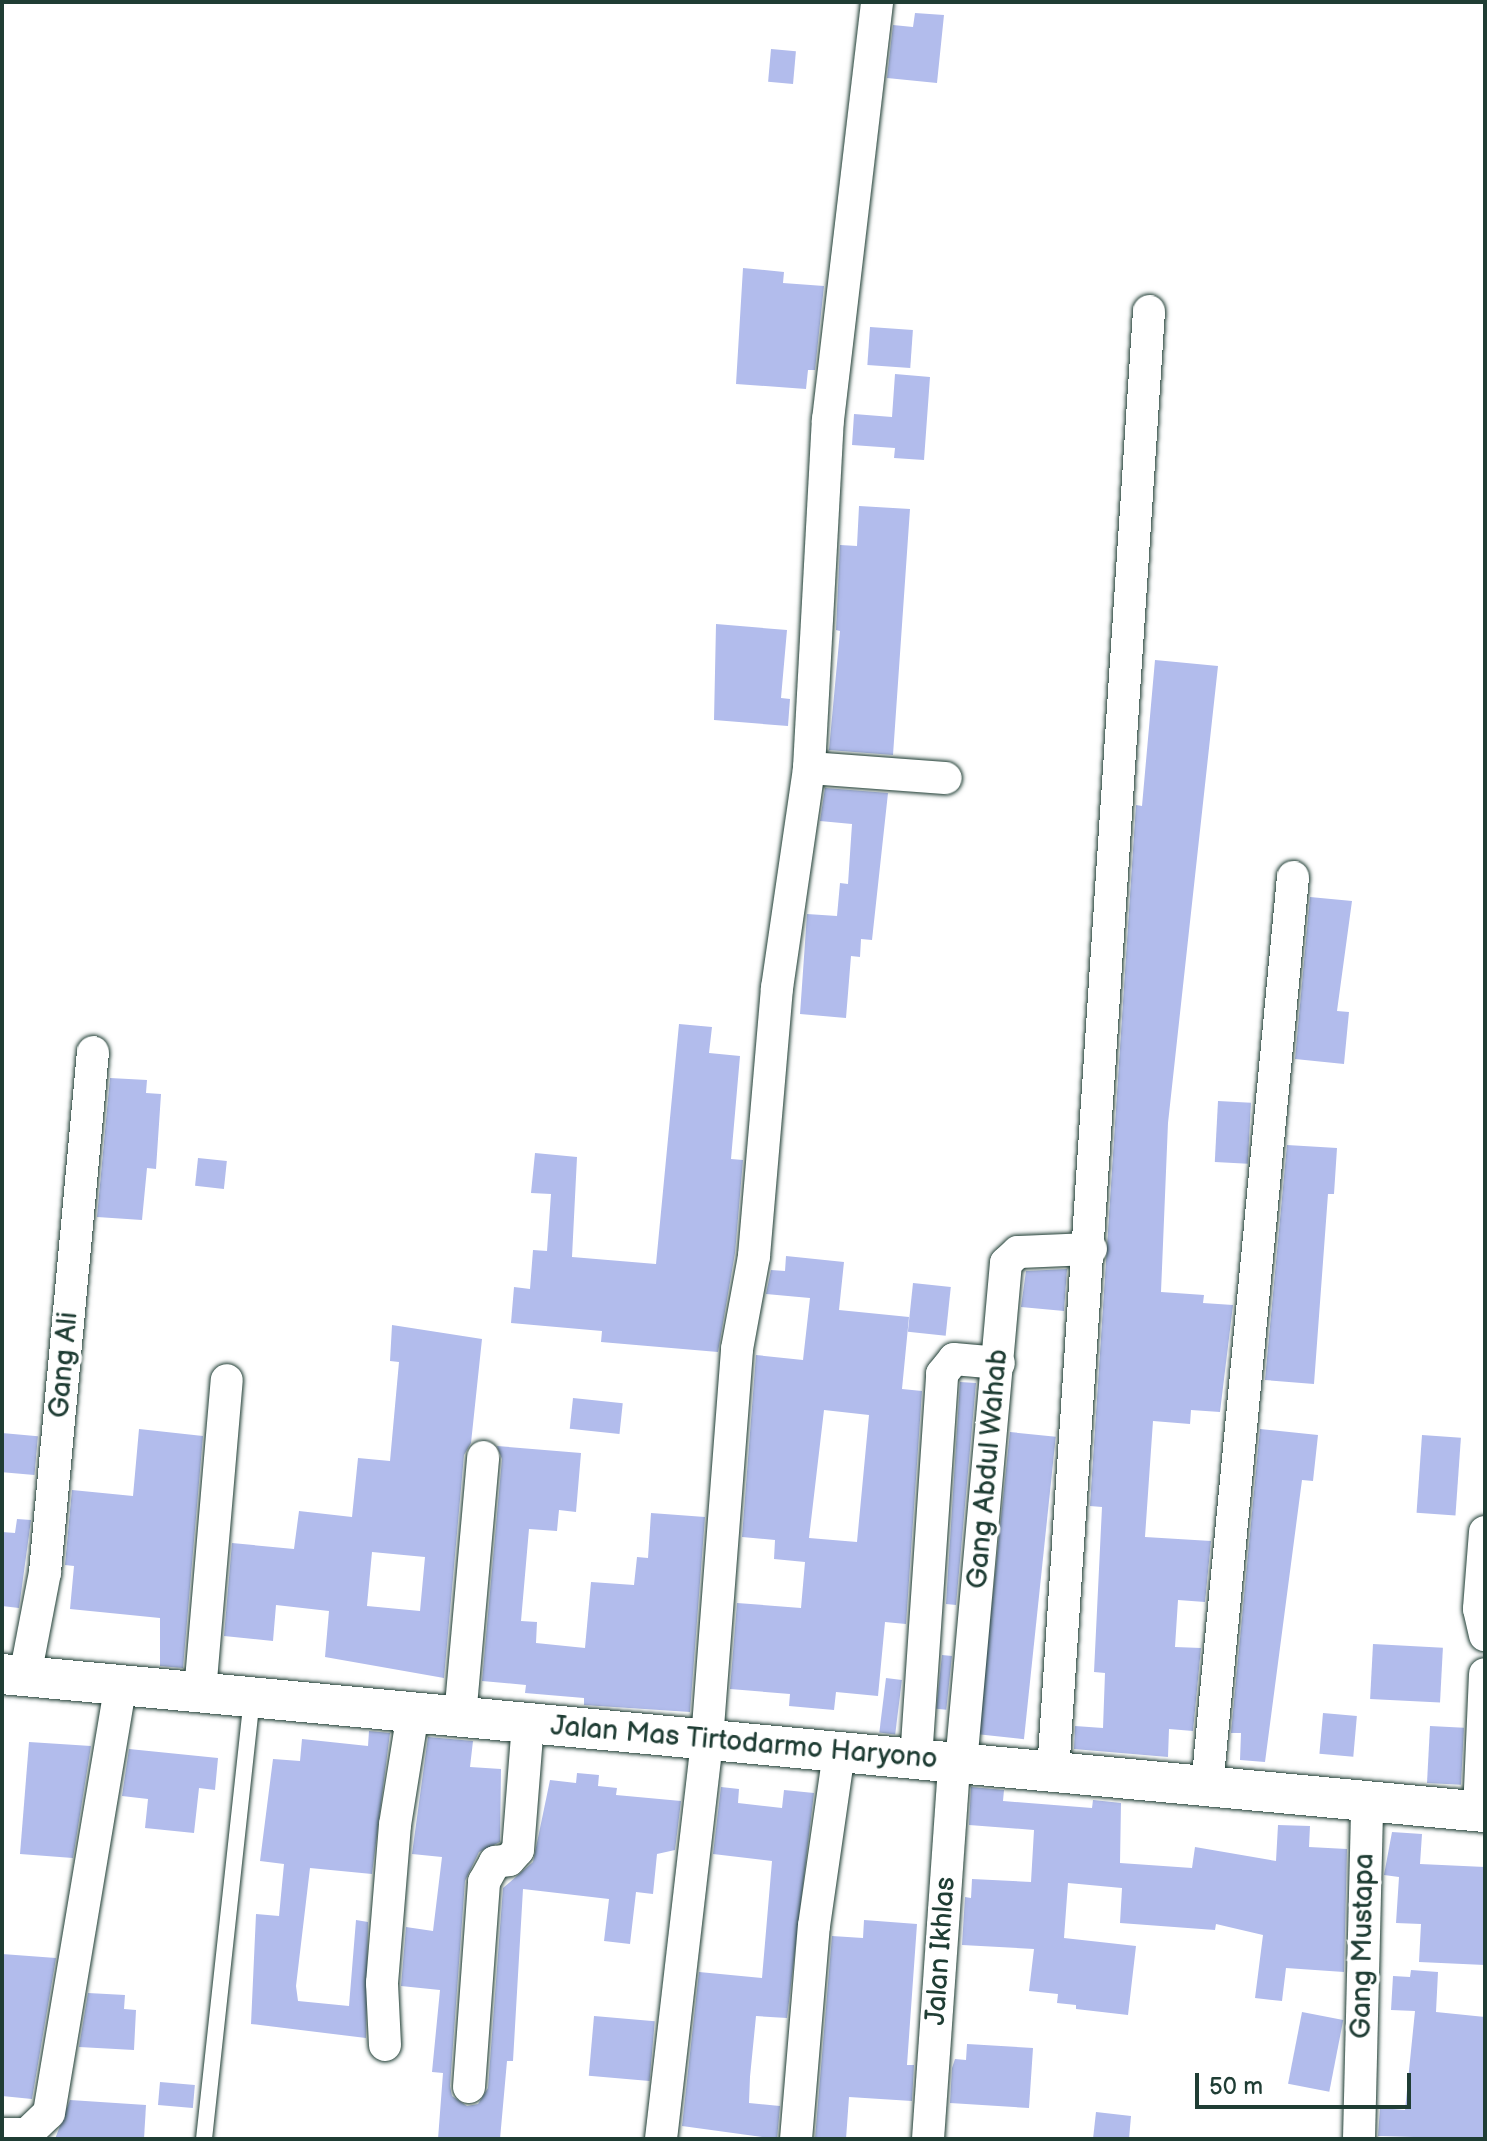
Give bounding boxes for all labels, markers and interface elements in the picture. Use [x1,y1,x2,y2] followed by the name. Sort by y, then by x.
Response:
[43,1311,85,1419] street label: Gang Ali
[961,1347,1015,1591] street label: Gang Abdul Wahab
[549,1709,939,1777] street label: Jalan Mas Tirtodarmo Haryono
[1345,1853,1381,2039] street label: Gang Mustapa
[919,1876,963,2026] street label: Jalan Ikhlas
[1199,2057,1415,2107] scale bar
[1209,2072,1263,2101] text: 50 m

